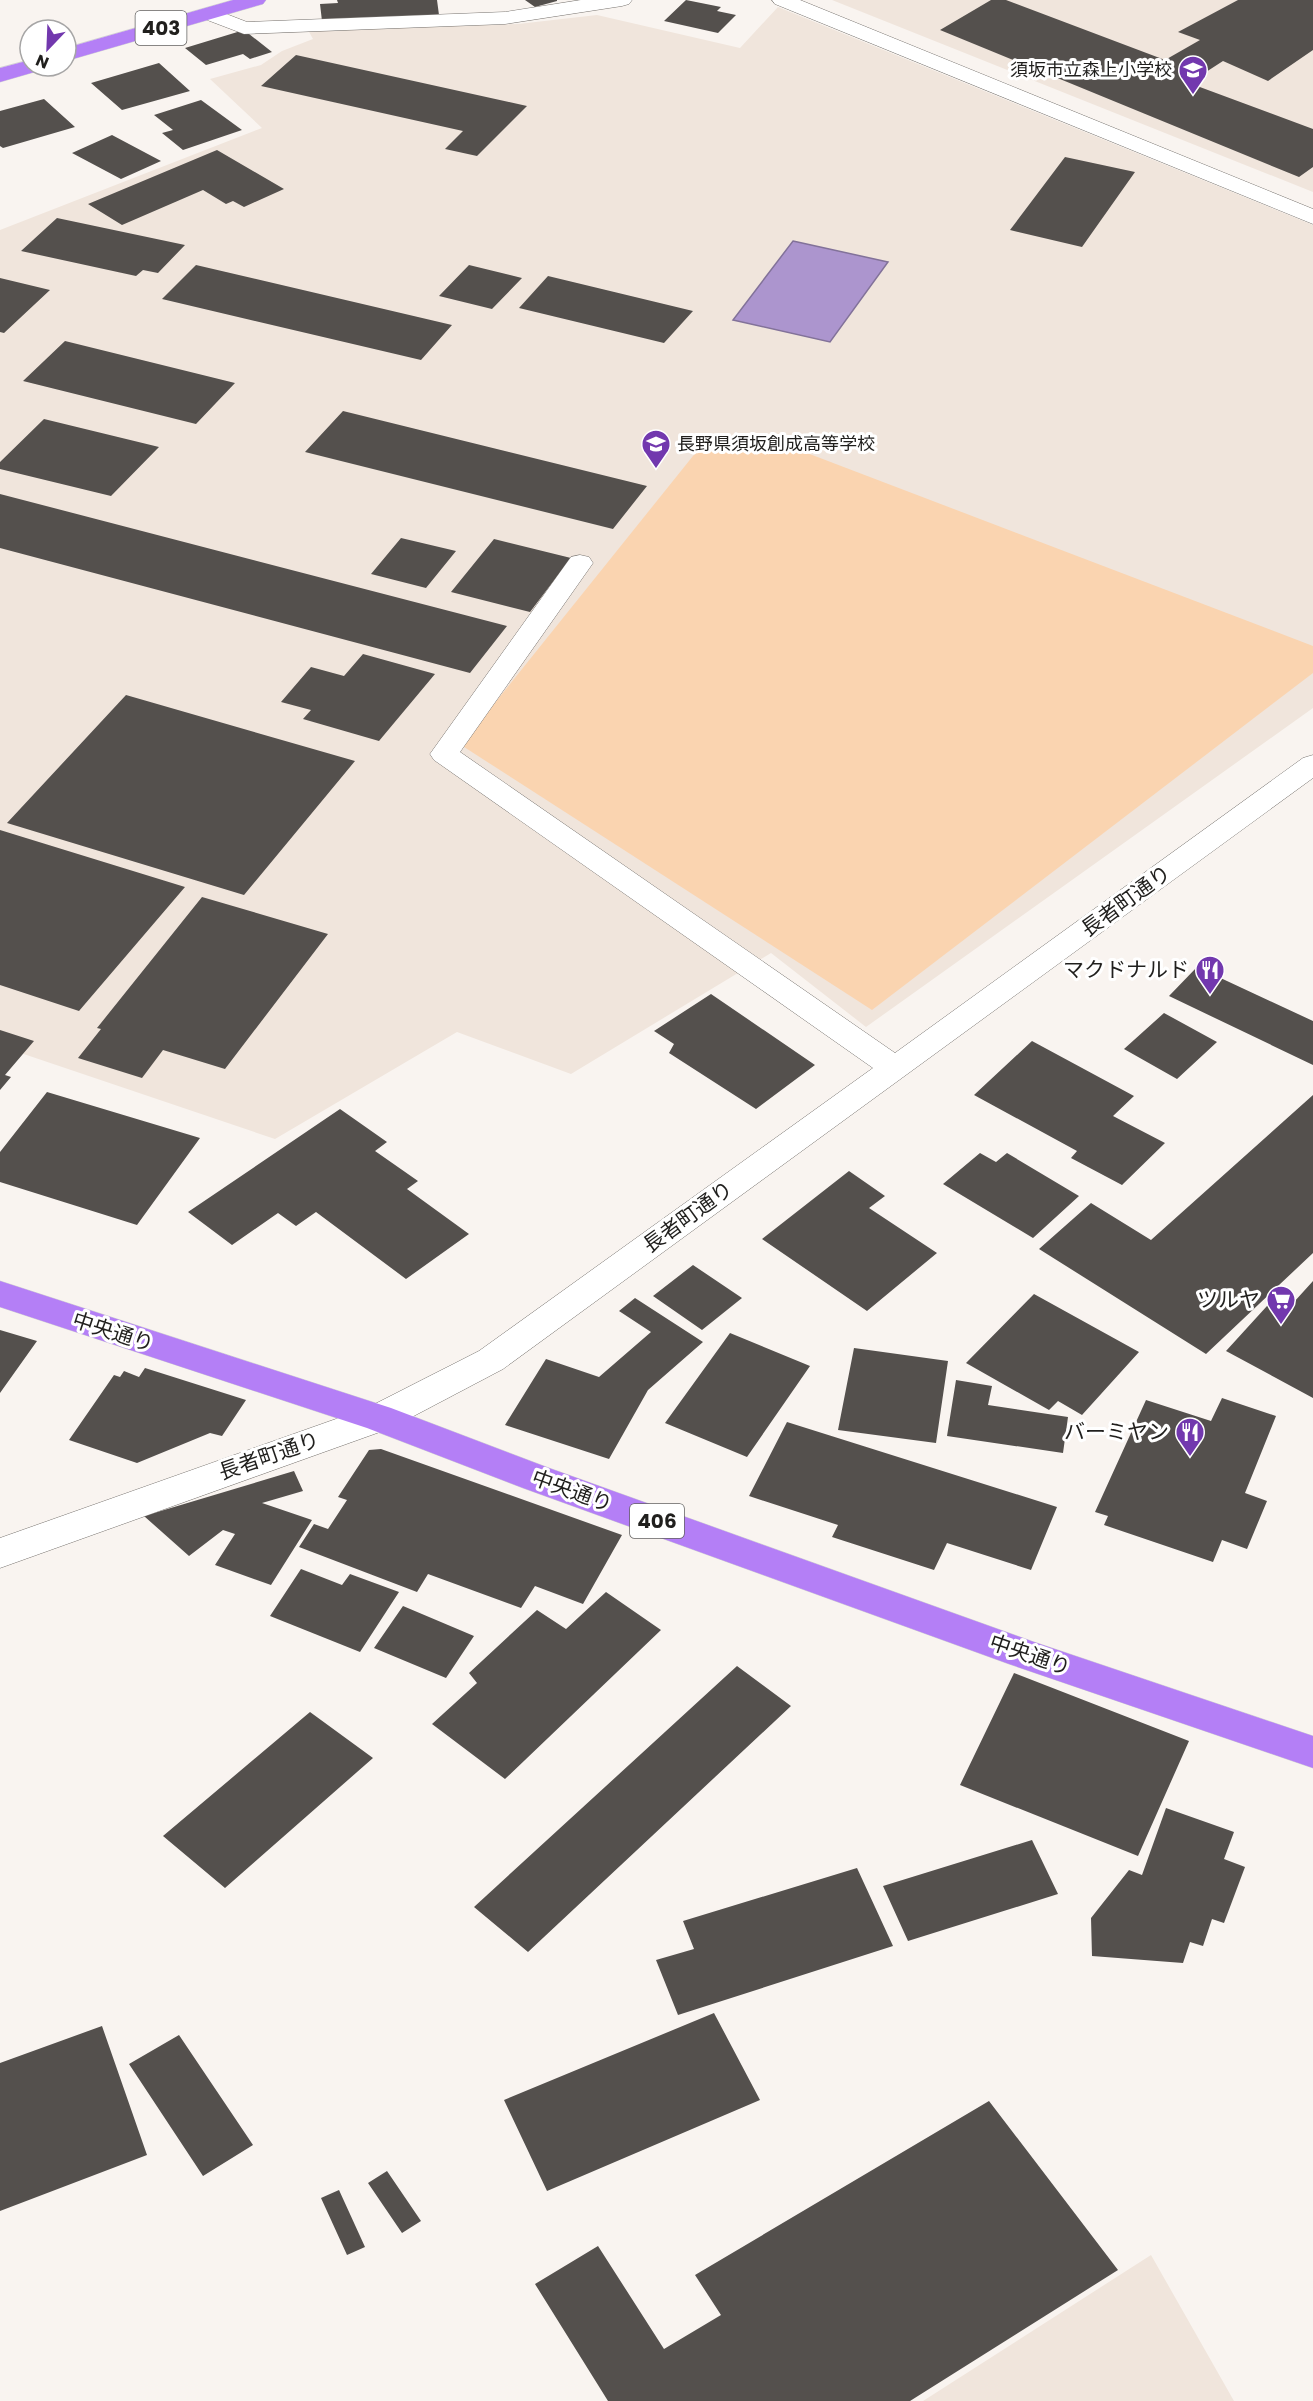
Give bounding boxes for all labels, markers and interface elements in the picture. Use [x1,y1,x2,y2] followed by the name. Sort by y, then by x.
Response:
[136,11,186,45] road number: 403
[18,18,78,78] north arrow
[32,48,52,74] text: N
[1177,54,1209,96] school or university icon: 須坂市立森上小学校
[1010,57,1172,82] place label: 須坂市立森上小学校
[640,428,672,470] school or university icon: 長野県須坂創成高等学校
[677,431,875,456] place label: 長野県須坂創成高等学校
[1075,858,1177,943] street label: 長者町通り
[1194,954,1226,996] restaurant icon: マクドナルド
[1063,955,1189,984] place label: マクドナルド
[637,1174,739,1259] street label: 長者町通り
[1265,1284,1297,1326] supermarket icon: ツルヤ
[1197,1285,1260,1314] place label: ツルヤ
[69,1305,158,1358] street label: 中央通り
[1174,1416,1206,1458] restaurant icon: バーミヤン
[1064,1417,1169,1446] place label: バーミヤン
[214,1425,323,1486] street label: 長者町通り
[528,1463,617,1519] street label: 中央通り
[630,1504,684,1538] road number: 406
[986,1627,1075,1682] street label: 中央通り

